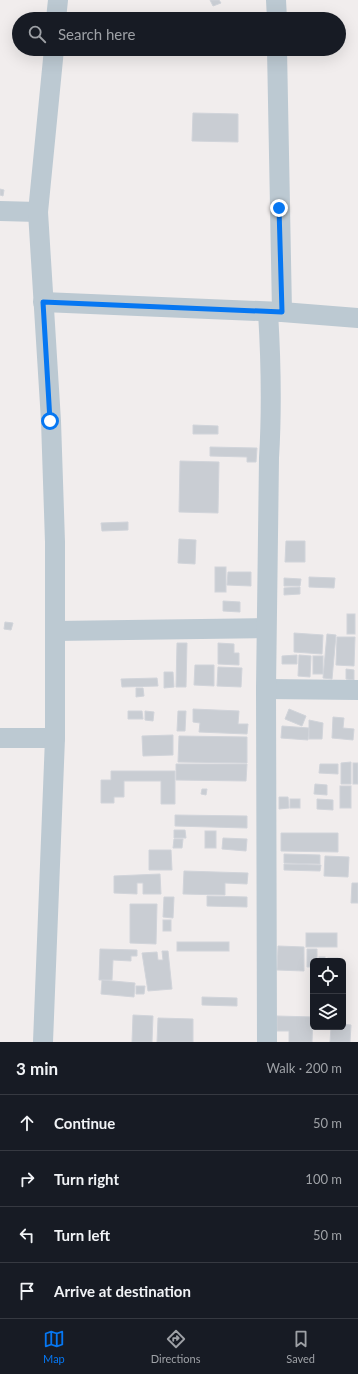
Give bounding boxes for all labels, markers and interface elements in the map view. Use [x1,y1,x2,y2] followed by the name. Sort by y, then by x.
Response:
[12,12,346,56] search box
[26,23,48,45] icon: search
[58,25,135,43] text: Search here
[270,199,288,217] route end
[41,412,59,430] route start
[310,958,346,1030] map controls
[310,958,346,994] button: locate
[310,994,346,1030] button: layers
[16,1058,58,1079] text: 3 min
[266,1060,342,1076] text: Walk · 200 m
[16,1112,38,1134] icon: ahead
[54,1114,115,1132] text: Continue
[313,1115,342,1131] text: 50 m
[16,1168,38,1190] icon: right
[54,1170,119,1188] text: Turn right
[305,1171,342,1187] text: 100 m
[16,1224,38,1246] icon: left
[54,1226,110,1244] text: Turn left
[313,1227,342,1243] text: 50 m
[16,1280,38,1302] icon: arrive
[54,1282,191,1300] text: Arrive at destination
[43,1328,65,1365] tab: Map
[151,1328,200,1365] tab: Directions
[286,1328,315,1365] tab: Saved

